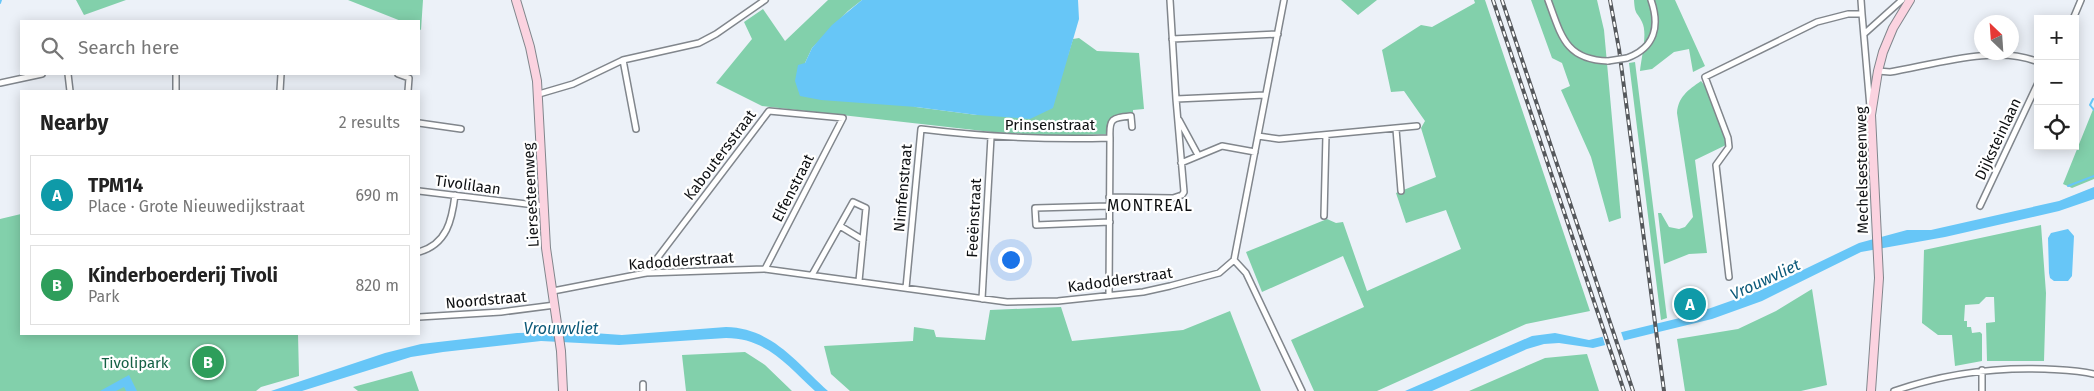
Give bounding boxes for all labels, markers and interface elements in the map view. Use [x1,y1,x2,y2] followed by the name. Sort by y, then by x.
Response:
[1974,15,2019,60] north arrow
[2034,15,2079,150] map controls
[2034,15,2079,60] button: +
[20,20,420,75] search box
[38,34,66,62] icon: search
[78,36,179,59] text: Search here
[2034,60,2079,105] button: −
[1971,95,2025,183] street label: Dijksteinlaan
[2034,105,2079,150] button: locate
[680,106,760,204] street label: Kaboutersstraat
[1852,106,1872,234] street label: Mechelsesteenweg
[40,110,108,136] text: Nearby
[339,113,400,132] text: 2 results
[1005,116,1096,134] street label: Prinsenstraat
[519,142,543,248] street label: Liersesteenweg
[890,143,916,233] street label: Nimfenstraat
[768,151,818,225] street label: Elfenstraat
[434,171,502,199] street label: Tivolilaan
[88,174,143,197] text: TPM14
[963,177,985,258] street label: Feeënstraat
[52,186,62,205] text: A
[355,186,399,205] text: 690 m
[1107,196,1193,215] district label: MONTREAL
[88,197,305,216] text: Place · Grote Nieuwedijkstraat
[998,247,1024,273] your location
[628,248,735,274] street label: Kadodderstraat
[1727,255,1803,304] water label: Vrouwvliet
[88,264,278,287] text: Kinderboerderij Tivoli
[1066,264,1174,296] street label: Kadodderstraat
[52,276,62,295] text: B
[356,276,399,295] text: 820 m
[1674,285,1706,323] pin: A
[88,287,120,306] text: Park
[445,287,528,313] street label: Noordstraat
[524,319,599,338] water label: Vrouwvliet
[192,343,224,381] pin: B
[101,354,169,372] park label: Tivolipark

